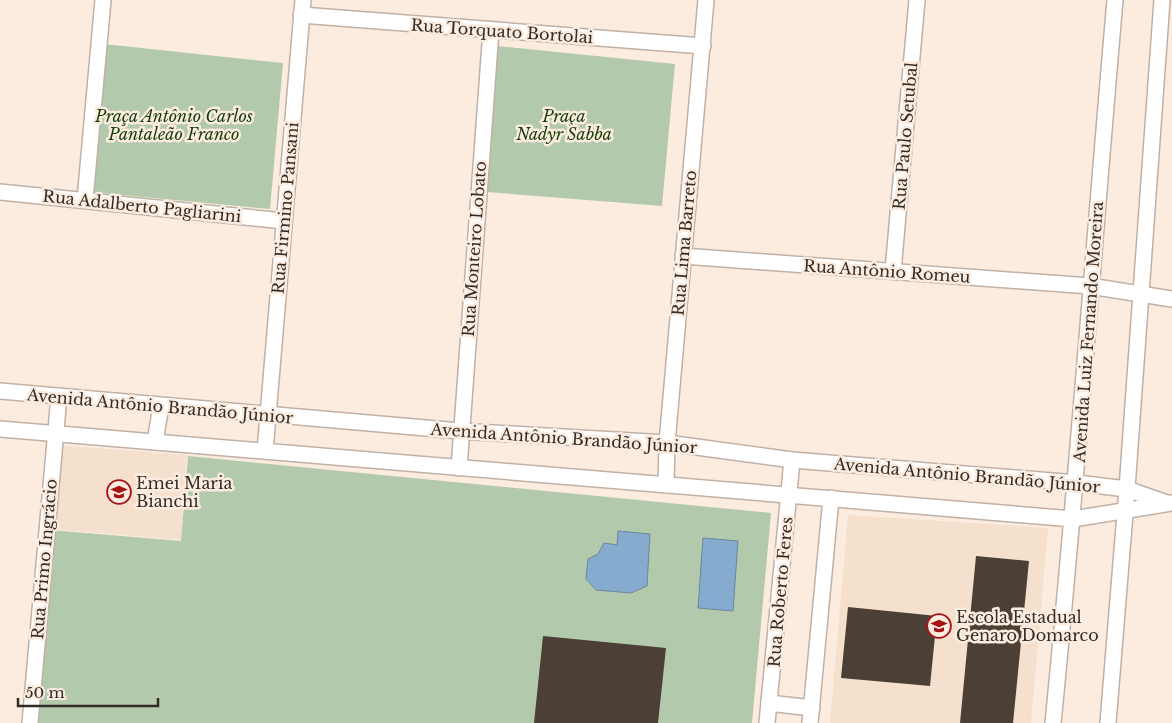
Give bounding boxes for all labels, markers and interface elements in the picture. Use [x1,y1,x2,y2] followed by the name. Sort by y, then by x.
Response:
[410,15,594,47] street label: Rua Torquato Bortolai
[889,61,921,211] street label: Rua Paulo Setubal
[94,106,253,144] park label: Praça Antônio Carlos Pantaleão Franco
[515,106,612,144] park label: Praça Nadyr Sabba
[268,121,303,295] street label: Rua Firmino Pansani
[458,160,490,338] street label: Rua Monteiro Lobato
[668,169,700,317] street label: Rua Lima Barreto
[42,186,243,226] street label: Rua Adalberto Pagliarini
[1069,201,1107,464] street label: Avenida Luiz Fernando Moreira
[803,255,971,287] street label: Rua Antônio Romeu
[25,384,294,428] street label: Avenida Antônio Brandão Júnior
[429,419,698,457] street label: Avenida Antônio Brandão Júnior
[832,453,1101,497] street label: Avenida Antônio Brandão Júnior
[136,473,232,511] place label: Emei Maria Bianchi
[27,478,61,640] street label: Rua Primo Ingrácio
[106,479,132,505] school or university icon: Emei Maria Bianchi
[763,516,797,668] street label: Rua Roberto Feres
[956,607,1099,645] place label: Escola Estadual Genaro Domarco
[926,613,952,639] school or university icon: Escola Estadual Genaro Domarco
[18,676,158,708] scale bar
[25,683,65,702] text: 50 m

